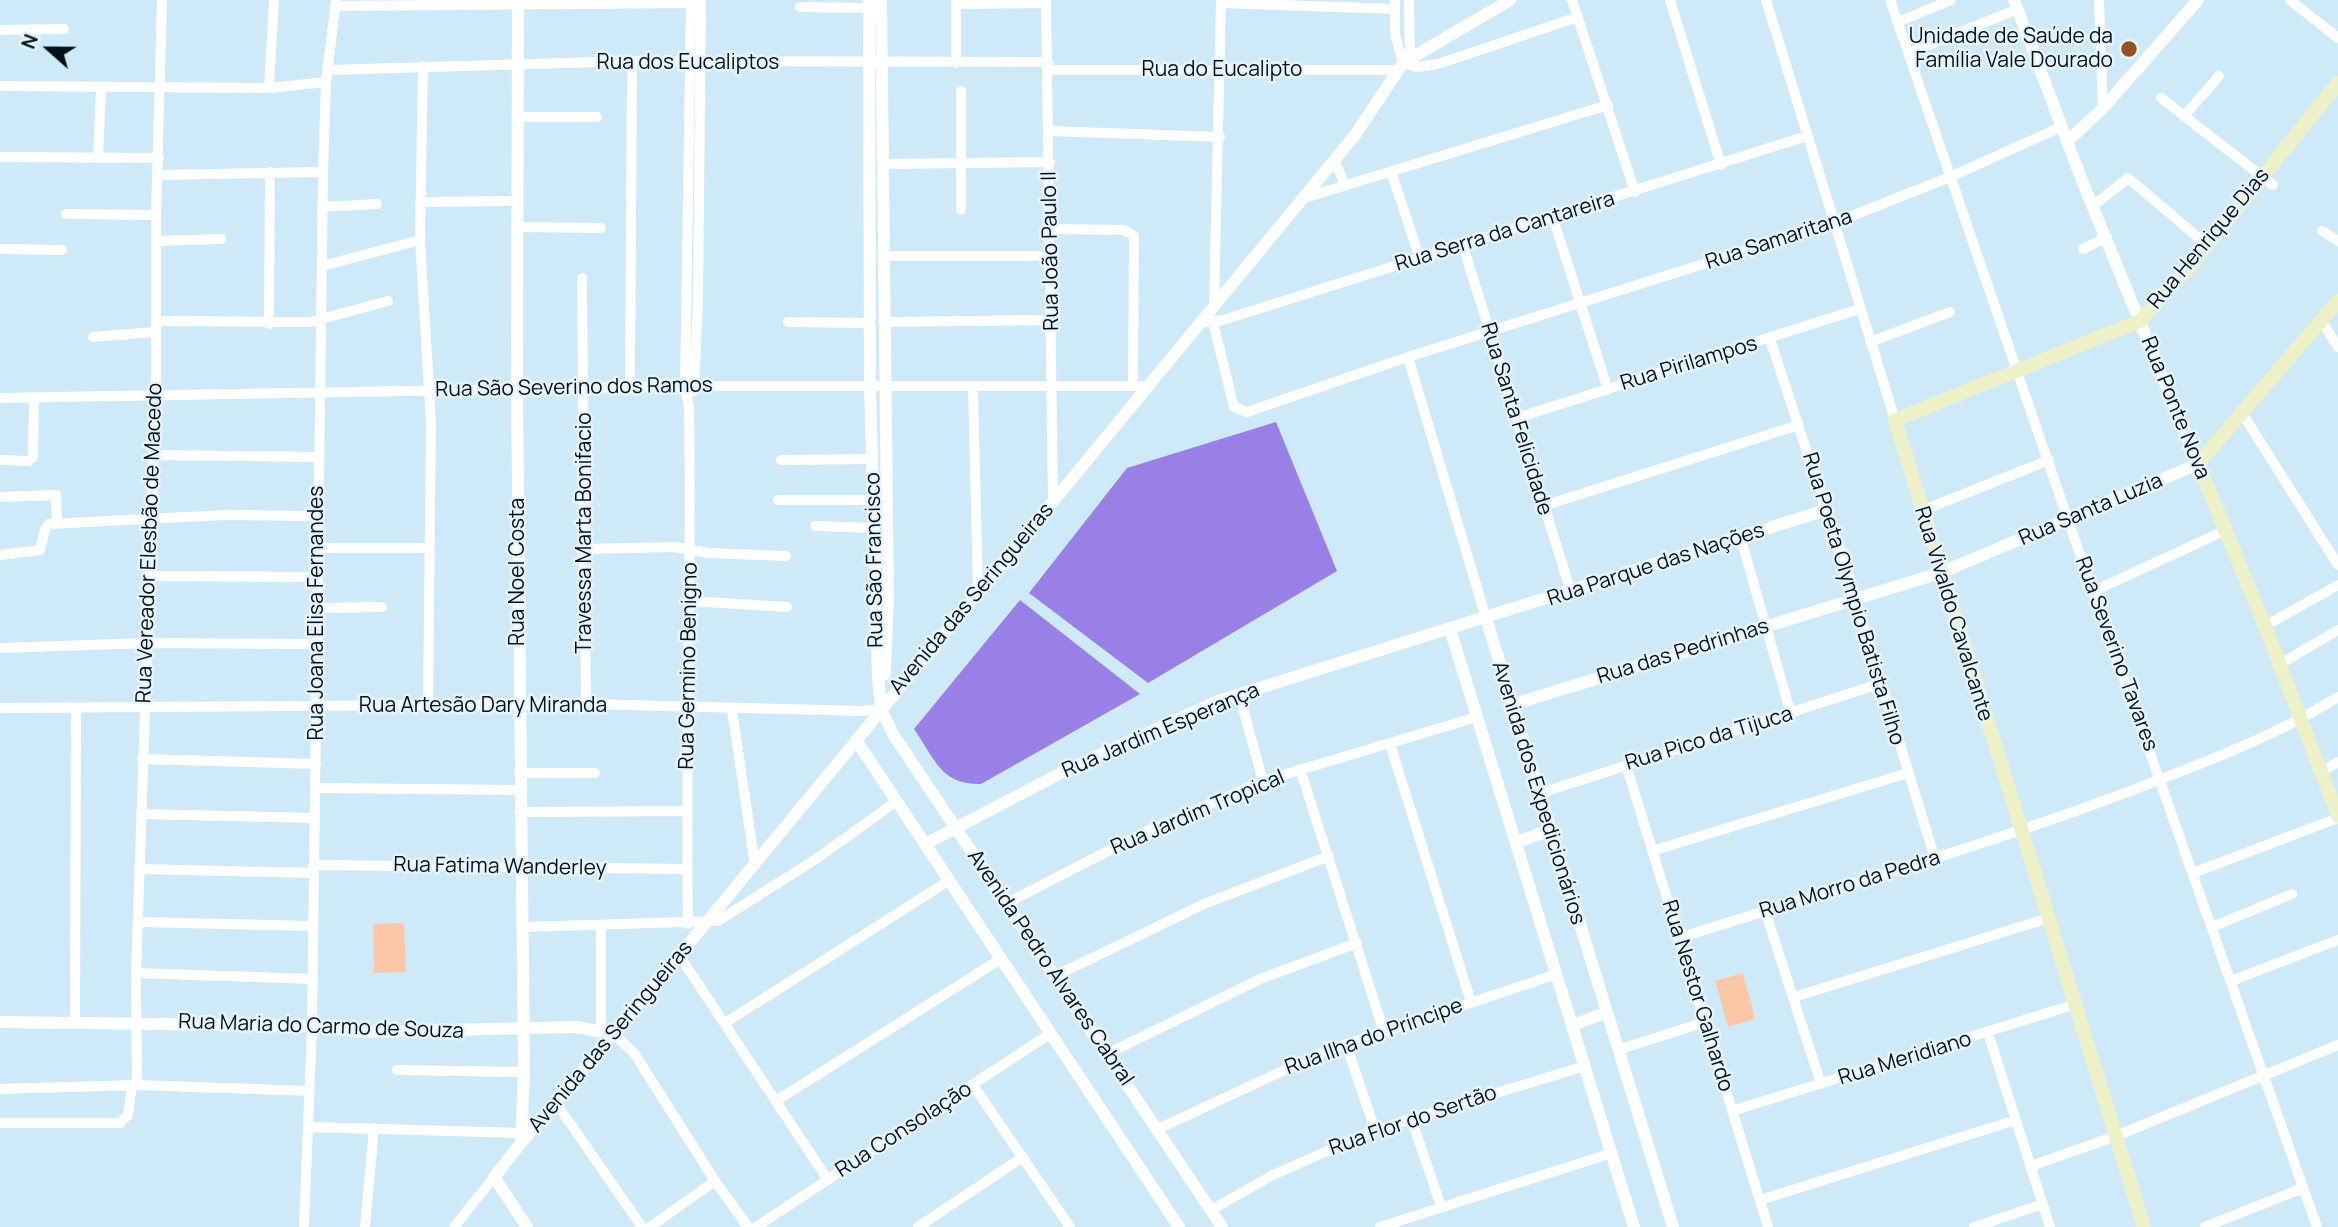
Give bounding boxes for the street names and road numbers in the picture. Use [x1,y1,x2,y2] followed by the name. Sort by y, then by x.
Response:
[597,50,779,76] street label: Rua dos Eucaliptos
[1142,57,1302,83] street label: Rua do Eucalipto
[2143,164,2275,314] street label: Rua Henrique Dias
[1037,171,1065,331] street label: Rua João Paulo II
[1392,187,1618,277] street label: Rua Serra da Cantareira
[1703,204,1855,276] street label: Rua Samaritana
[1475,320,1557,518] street label: Rua Santa Felicidade
[1618,331,1760,397] street label: Rua Pirilampos
[2135,333,2215,483] street label: Rua Ponte Nova
[435,373,713,403] street label: Rua São Severino dos Ramos
[132,382,168,704] street label: Rua Vereador Elesbão de Macedo
[572,412,598,654] street label: Travessa Marta Bonifacio
[1796,450,1910,748] street label: Rua Poeta Olympio Batista Filho
[2015,468,2167,552] street label: Rua Santa Luzia
[861,472,889,648] street label: Rua São Francisco
[304,486,330,740] street label: Rua Joana Elisa Fernandes
[505,498,531,646] street label: Rua Noel Costa
[885,498,1059,700] street label: Avenida das Seringueiras
[1908,504,1998,724] street label: Rua Vivaldo Cavalcante
[1544,518,1768,612] street label: Rua Parque das Nações
[2069,553,2163,755] street label: Rua Severino Tavares
[675,562,703,770] street label: Rua Germino Benigno
[1594,614,1772,690] street label: Rua das Pedrinhas
[1486,658,1590,928] street label: Avenida dos Expedicionários
[1059,678,1263,784] street label: Rua Jardim Esperança
[359,693,607,719] street label: Rua Artesão Dary Miranda
[1622,702,1796,776] street label: Rua Pico da Tijuca
[1107,765,1289,861] street label: Rua Jardim Tropical
[961,845,1139,1091] street label: Avenida Pedro Alvares Cabral
[1757,846,1943,924] street label: Rua Morro da Pedra
[393,853,607,881] street label: Rua Fatima Wanderley
[1656,897,1738,1095] street label: Rua Nestor Galhardo
[524,936,698,1138] street label: Avenida das Seringueiras
[1282,993,1466,1081] street label: Rua Ilha do Príncipe
[178,1009,464,1045] street label: Rua Maria do Carmo de Souza
[1835,1027,1975,1091] street label: Rua Meridiano
[831,1077,977,1183] street label: Rua Consolação
[1326,1081,1500,1161] street label: Rua Flor do Sertão

